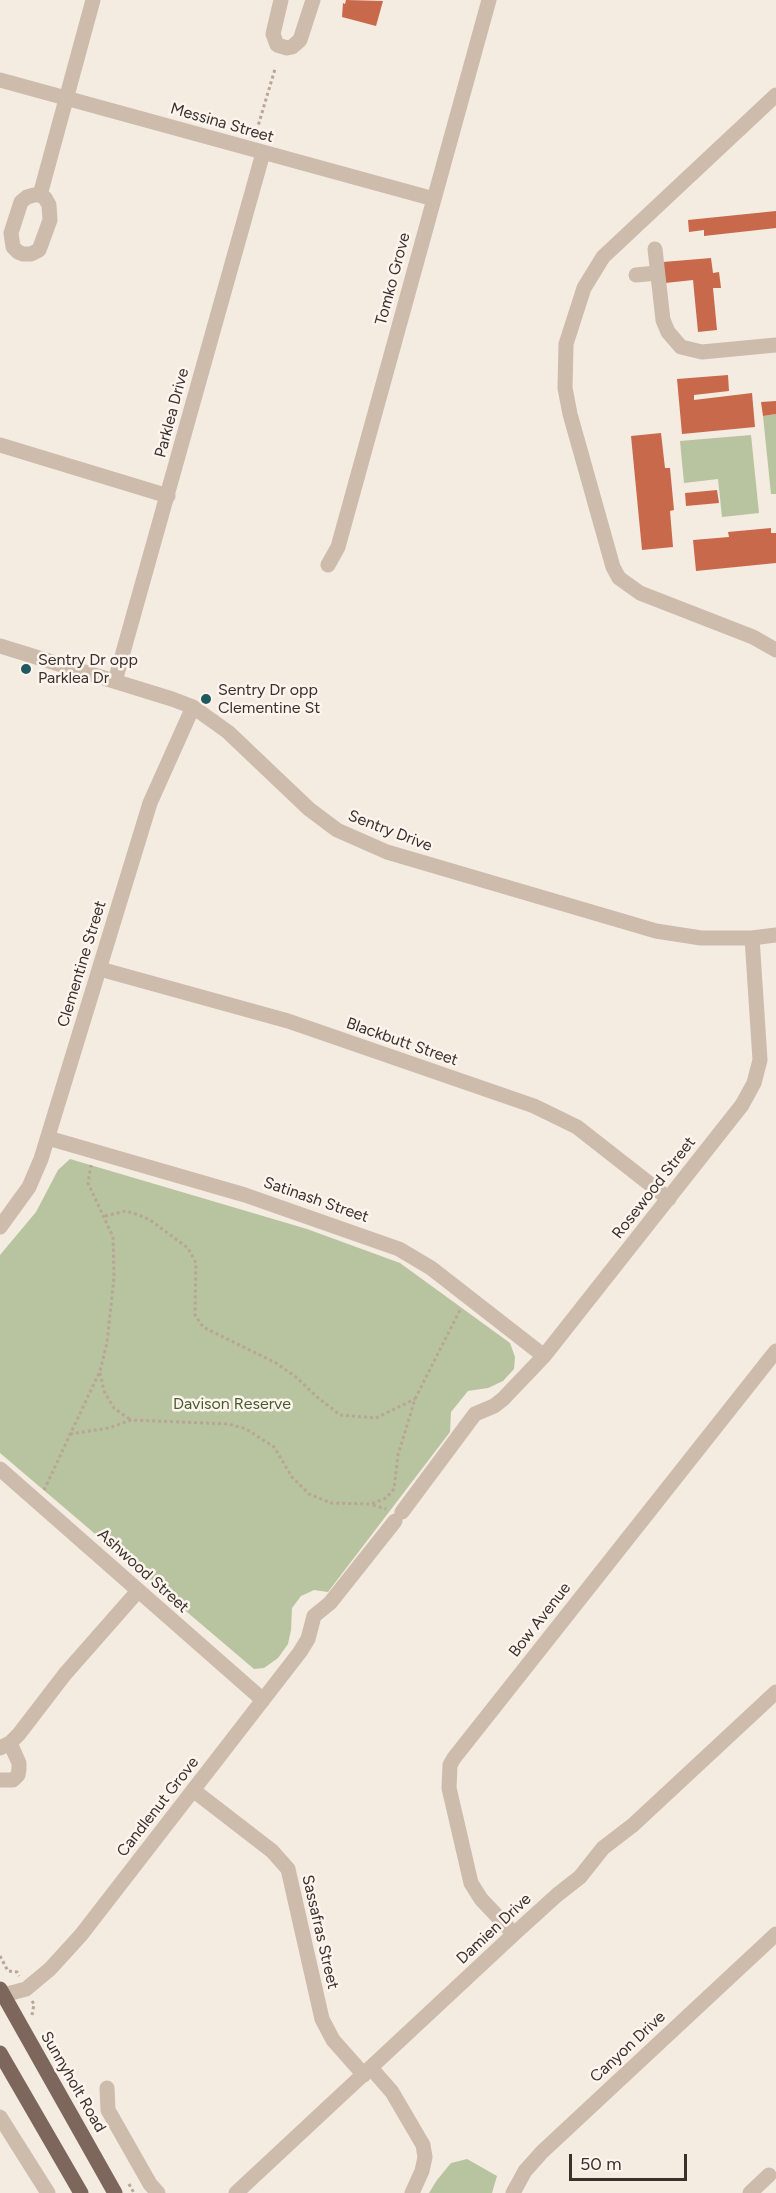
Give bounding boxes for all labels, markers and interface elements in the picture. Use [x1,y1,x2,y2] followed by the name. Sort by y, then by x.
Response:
[168,99,276,147] street label: Messina Street
[371,231,415,327] street label: Tomko Grove
[151,366,193,460] street label: Parklea Drive
[38,650,138,688] place label: Sentry Dr opp Parklea Dr
[19,662,33,676] marker: Sentry Dr opp Parklea Dr
[218,680,320,718] place label: Sentry Dr opp Clementine St
[199,692,213,706] marker: Sentry Dr opp Clementine St
[345,806,435,856] street label: Sentry Drive
[54,898,110,1030] street label: Clementine Street
[344,1014,460,1070] street label: Blackbutt Street
[608,1133,700,1243] street label: Rosewood Street
[261,1173,371,1227] street label: Satinash Street
[173,1394,291,1414] park label: Davison Reserve
[93,1525,193,1617] street label: Ashwood Street
[505,1579,575,1661] street label: Bow Avenue
[113,1753,203,1861] street label: Candlenut Grove
[298,1873,342,1991] street label: Sassafras Street
[453,1890,535,1968] street label: Damien Drive
[586,2007,670,2087] street label: Canyon Drive
[36,2028,110,2136] street label: Sunnyholt Road
[572,2142,690,2180] scale bar
[580,2153,622,2175] text: 50 m

